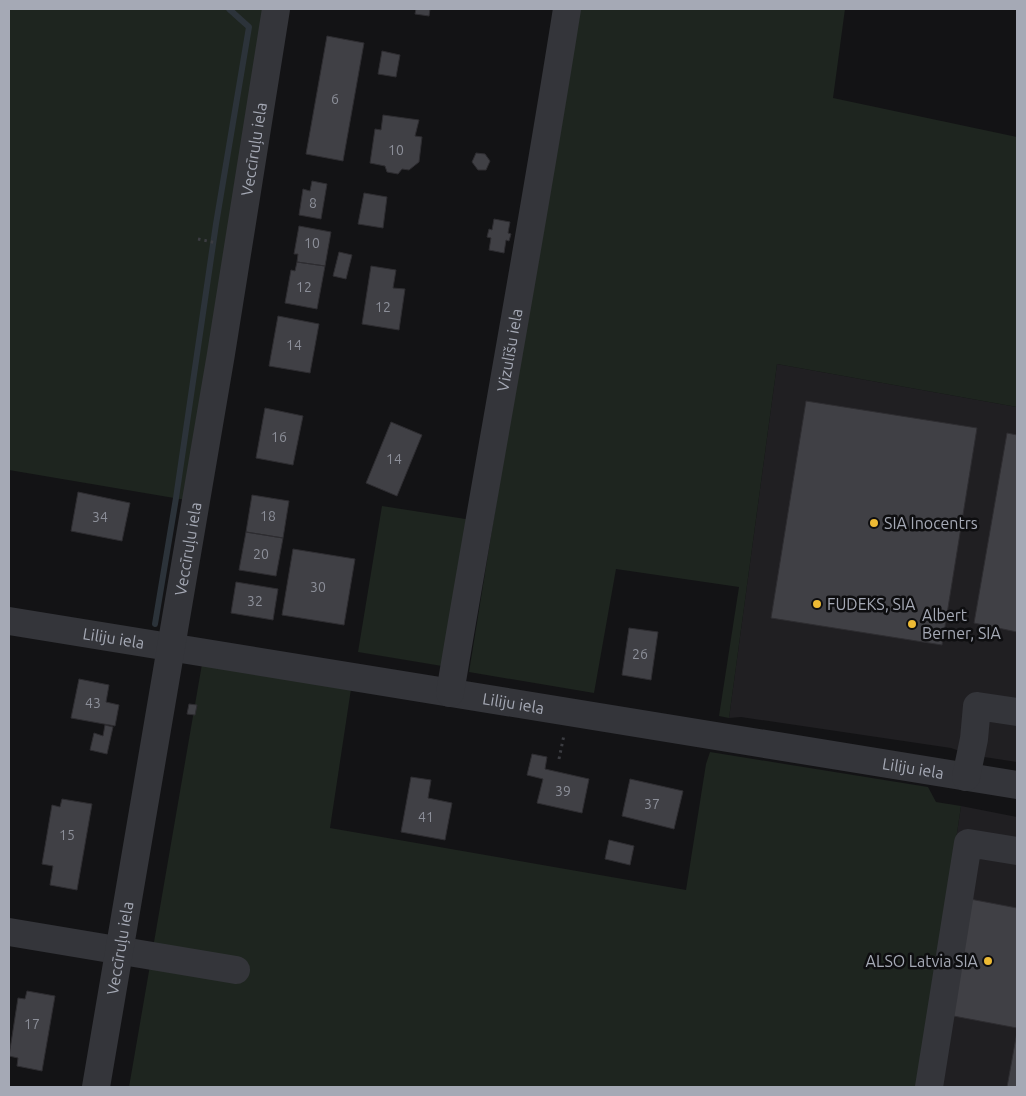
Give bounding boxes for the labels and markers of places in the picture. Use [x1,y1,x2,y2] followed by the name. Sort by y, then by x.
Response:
[884,514,978,532] place label: SIA Inocentrs
[868,517,880,529] marker: SIA Inocentrs
[827,595,916,613] place label: FUDEKS, SIA
[811,598,823,610] marker: FUDEKS, SIA
[922,606,1001,642] place label: Albert Berner, SIA
[906,618,918,630] marker: Albert Berner, SIA
[866,952,979,970] place label: ALSO Latvia SIA
[982,955,994,967] marker: ALSO Latvia SIA

